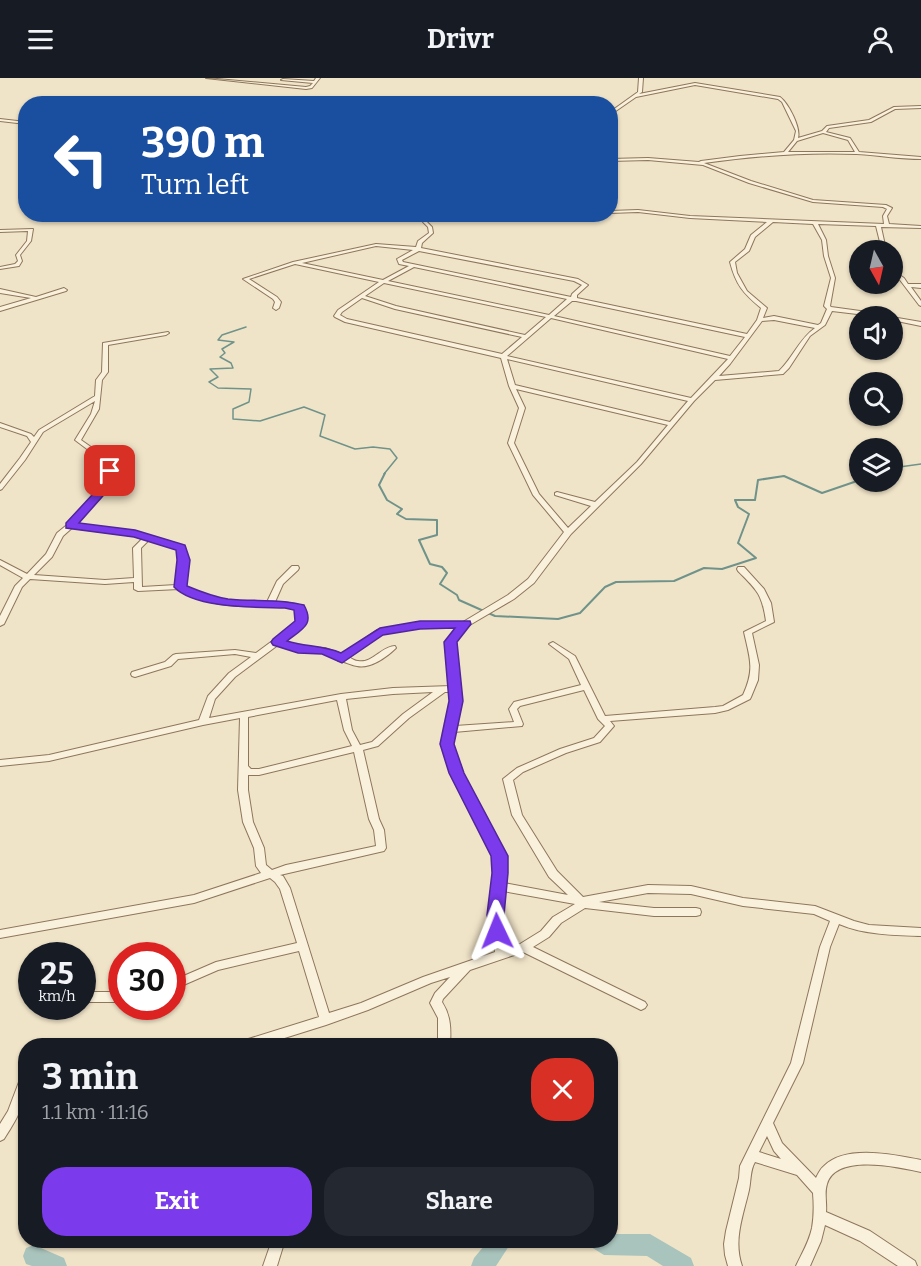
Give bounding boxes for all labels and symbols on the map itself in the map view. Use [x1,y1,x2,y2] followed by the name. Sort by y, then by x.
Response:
[849,240,903,294] north arrow
[84,445,135,496] pin
[465,899,529,963] position arrow
[108,942,186,1020] speed limit sign: 30

